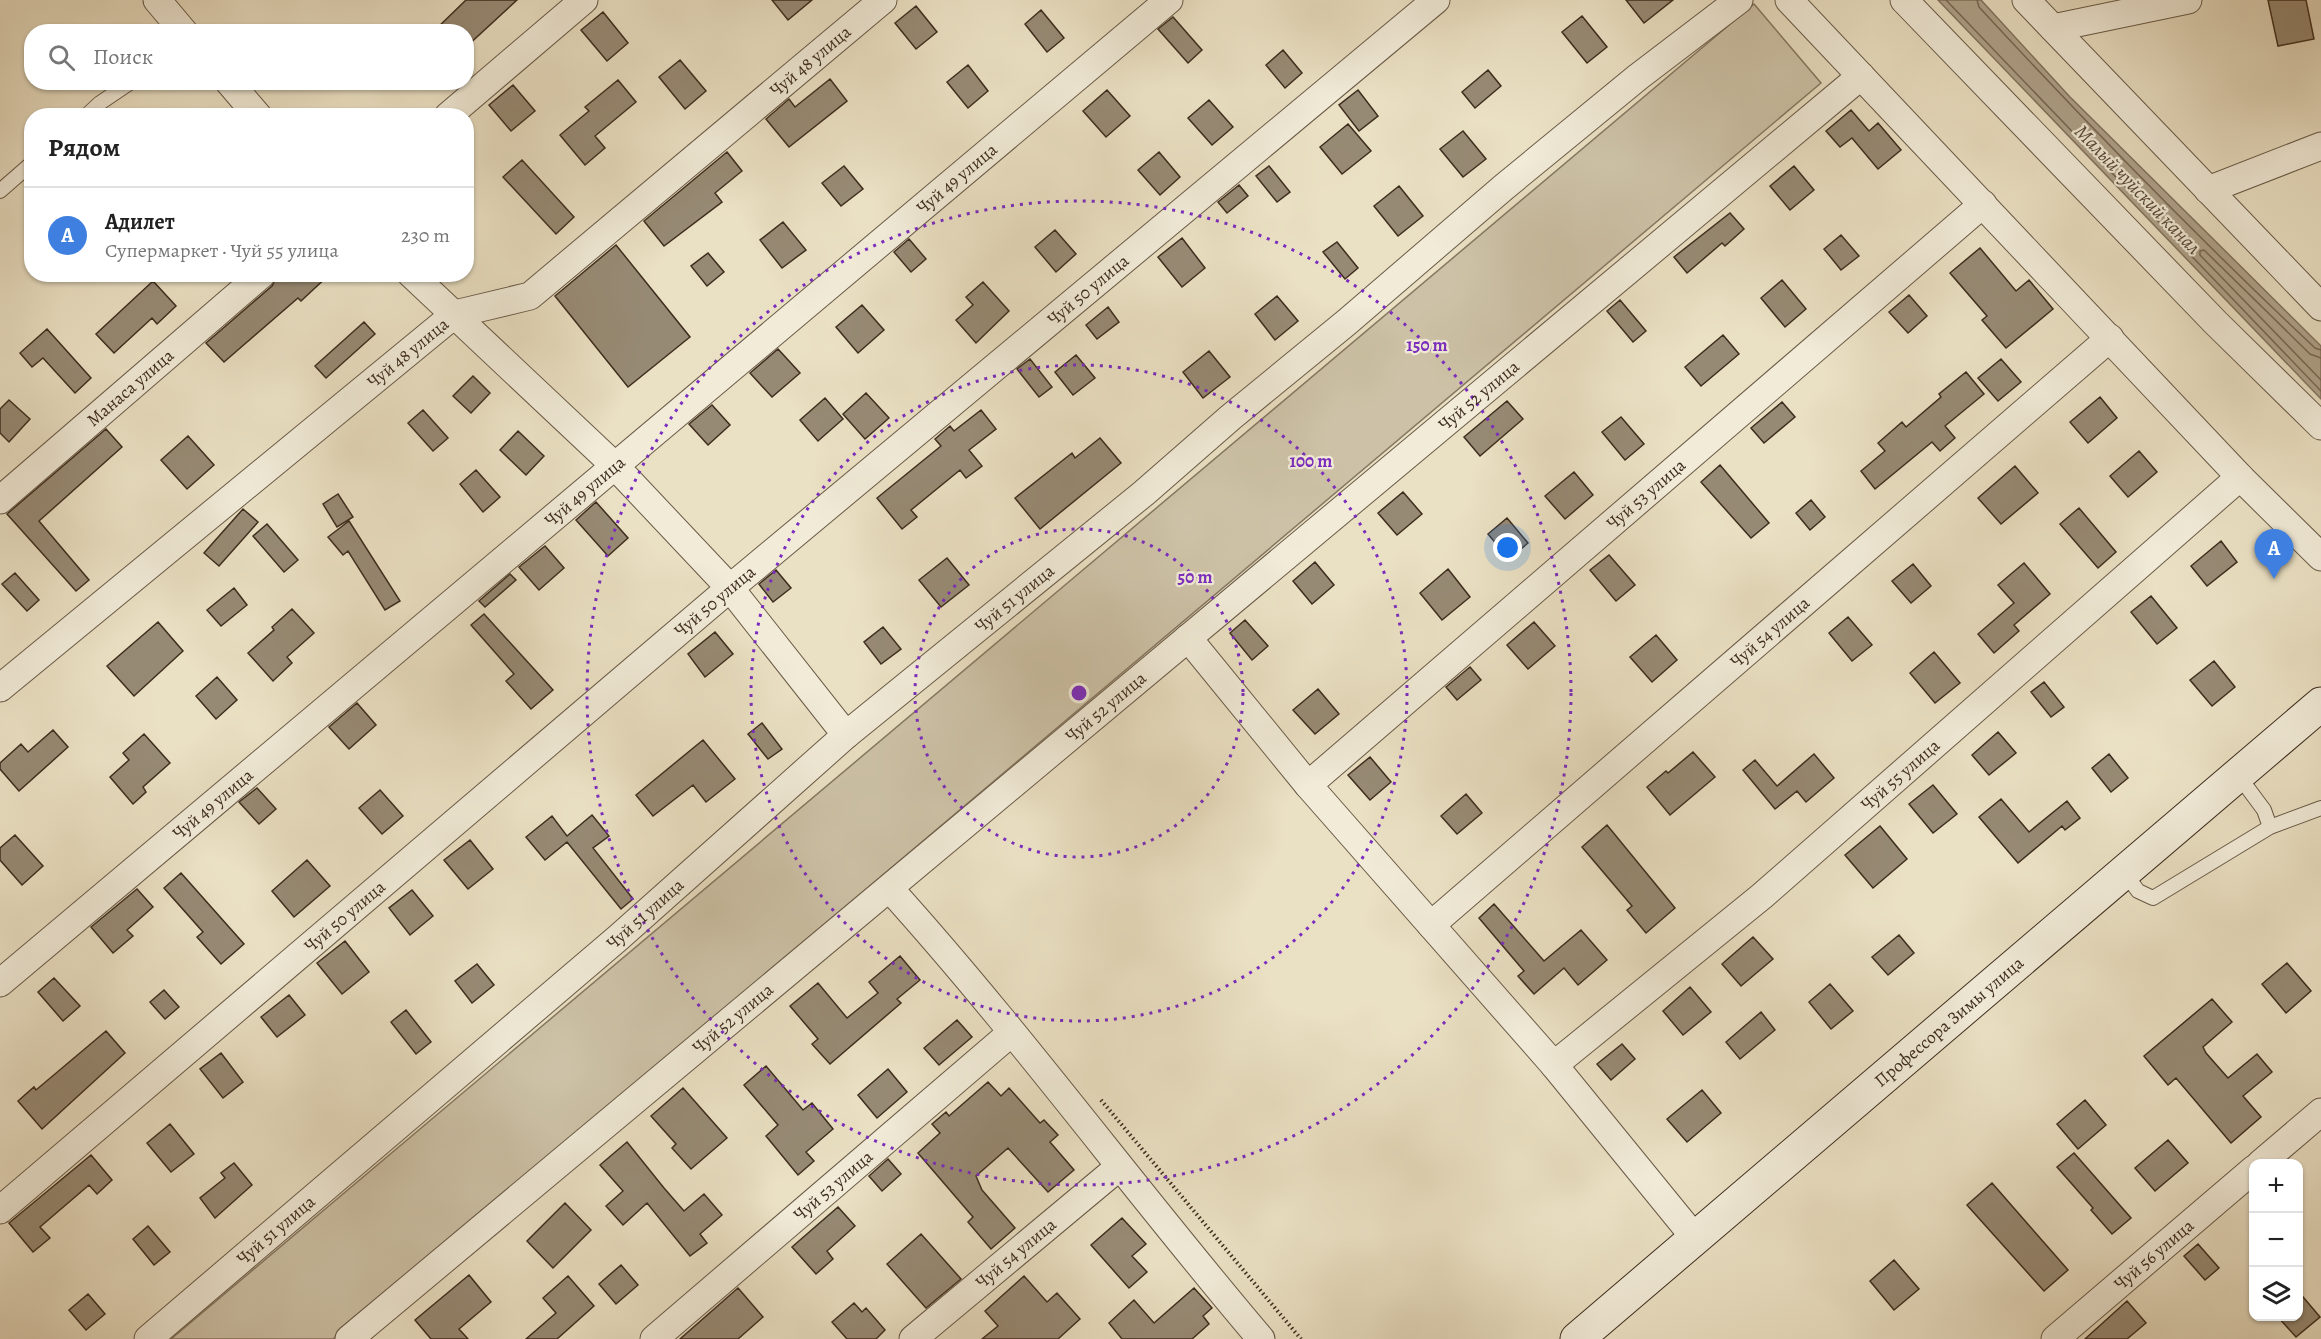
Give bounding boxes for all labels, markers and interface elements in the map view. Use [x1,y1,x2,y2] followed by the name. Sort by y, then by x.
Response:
[765,19,857,102] street label: Чуй 48 улица
[24,24,474,90] search box
[45,41,78,74] icon: search
[93,42,153,72] text: Поиск
[2069,119,2207,260] water label: Малый чуйский канал
[48,130,120,165] text: Рядом
[911,137,1003,219] street label: Чуй 49 улица
[105,207,175,237] text: Адилет
[61,222,74,249] text: A
[401,222,450,249] text: 230 m
[105,237,339,264] text: Супермаркет · Чуй 55 улица
[1042,248,1134,331] street label: Чуй 50 улица
[362,312,454,393] street label: Чуй 48 улица
[1406,333,1448,357] text: 150 m
[82,343,179,432] street label: Манаса улица
[1433,354,1525,436] street label: Чуй 52 улица
[1290,449,1332,473] text: 100 m
[539,450,631,532] street label: Чуй 49 улица
[1601,453,1691,535] street label: Чуй 53 улица
[2254,530,2294,579] pin: A
[1493,533,1522,562] your location
[970,558,1060,638] street label: Чуй 51 улица
[669,559,761,642] street label: Чуй 50 улица
[1178,565,1212,589] text: 50 m
[1725,590,1815,673] street label: Чуй 54 улица
[1060,666,1152,748] street label: Чуй 52 улица
[1069,683,1089,703] centre of rings
[1856,733,1945,816] street label: Чуй 55 улица
[167,763,259,845] street label: Чуй 49 улица
[601,873,689,955] street label: Чуй 51 улица
[299,874,391,958] street label: Чуй 50 улица
[1869,950,2029,1092] street label: Профессора Зимы улица
[687,977,779,1059] street label: Чуй 52 улица
[788,1144,878,1226] street label: Чуй 53 улица
[2249,1159,2303,1321] map controls
[2249,1159,2303,1213] button: +
[231,1189,321,1270] street label: Чуй 51 улица
[971,1212,1062,1294] street label: Чуй 54 улица
[2109,1213,2199,1296] street label: Чуй 56 улица
[2249,1213,2303,1267] button: −
[2249,1267,2303,1321] button: layers

